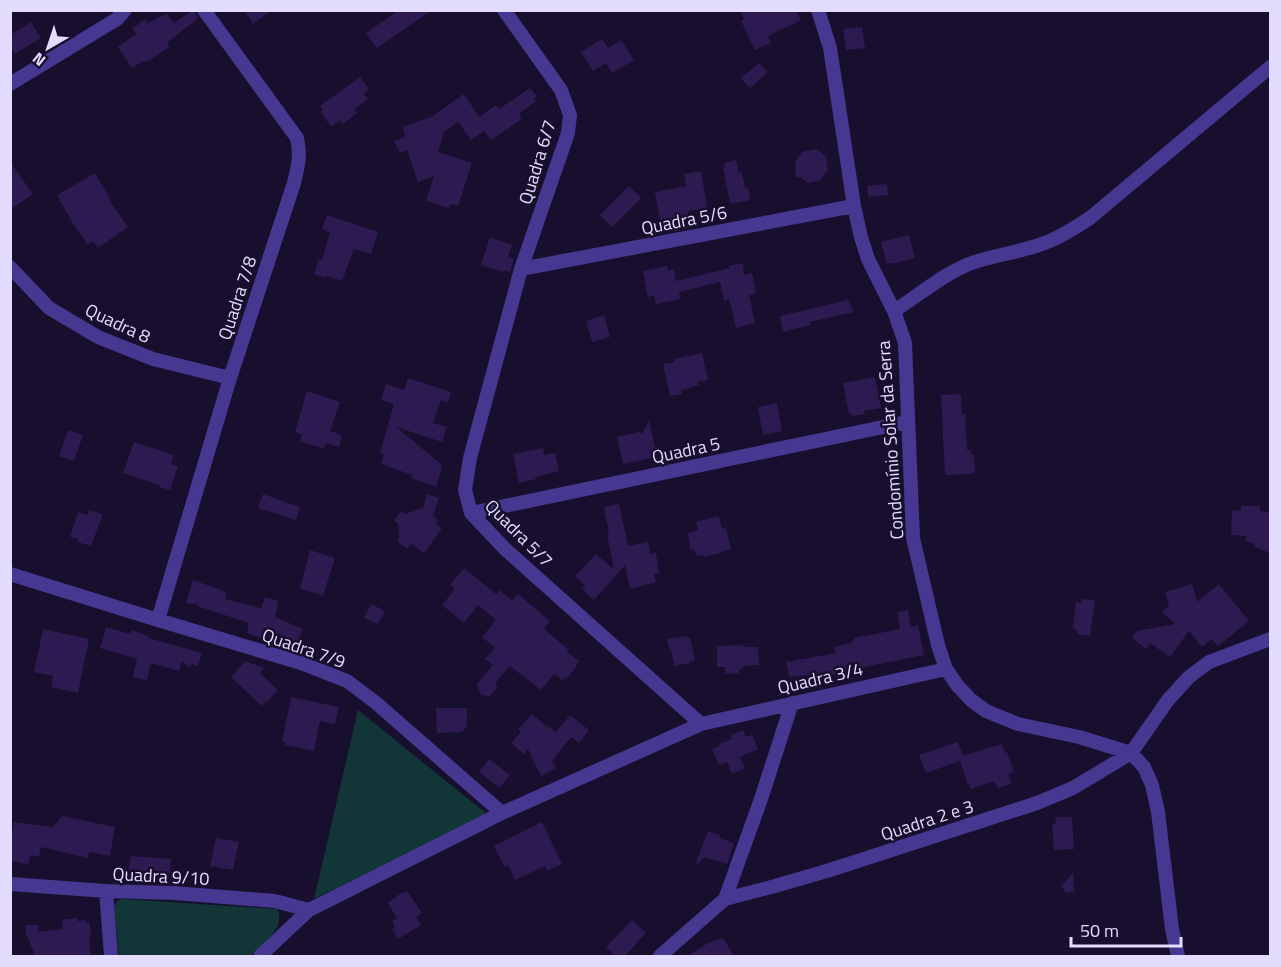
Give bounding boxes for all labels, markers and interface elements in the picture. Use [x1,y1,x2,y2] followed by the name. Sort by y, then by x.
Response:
[18,18,78,78] north arrow
[27,47,50,72] text: N
[511,117,563,207] street label: Quadra 6/7
[639,198,729,242] street label: Quadra 5/6
[211,253,263,343] street label: Quadra 7/8
[81,296,155,350] street label: Quadra 8
[870,340,910,540] street label: Condomínio Solar da Serra
[649,430,723,470] street label: Quadra 5
[479,493,559,573] street label: Quadra 5/7
[259,621,349,675] street label: Quadra 7/9
[775,655,865,701] street label: Quadra 3/4
[877,792,977,848] street label: Quadra 2 e 3
[112,860,210,892] street label: Quadra 9/10
[1071,910,1180,948] scale bar
[1080,917,1119,944] text: 50 m

